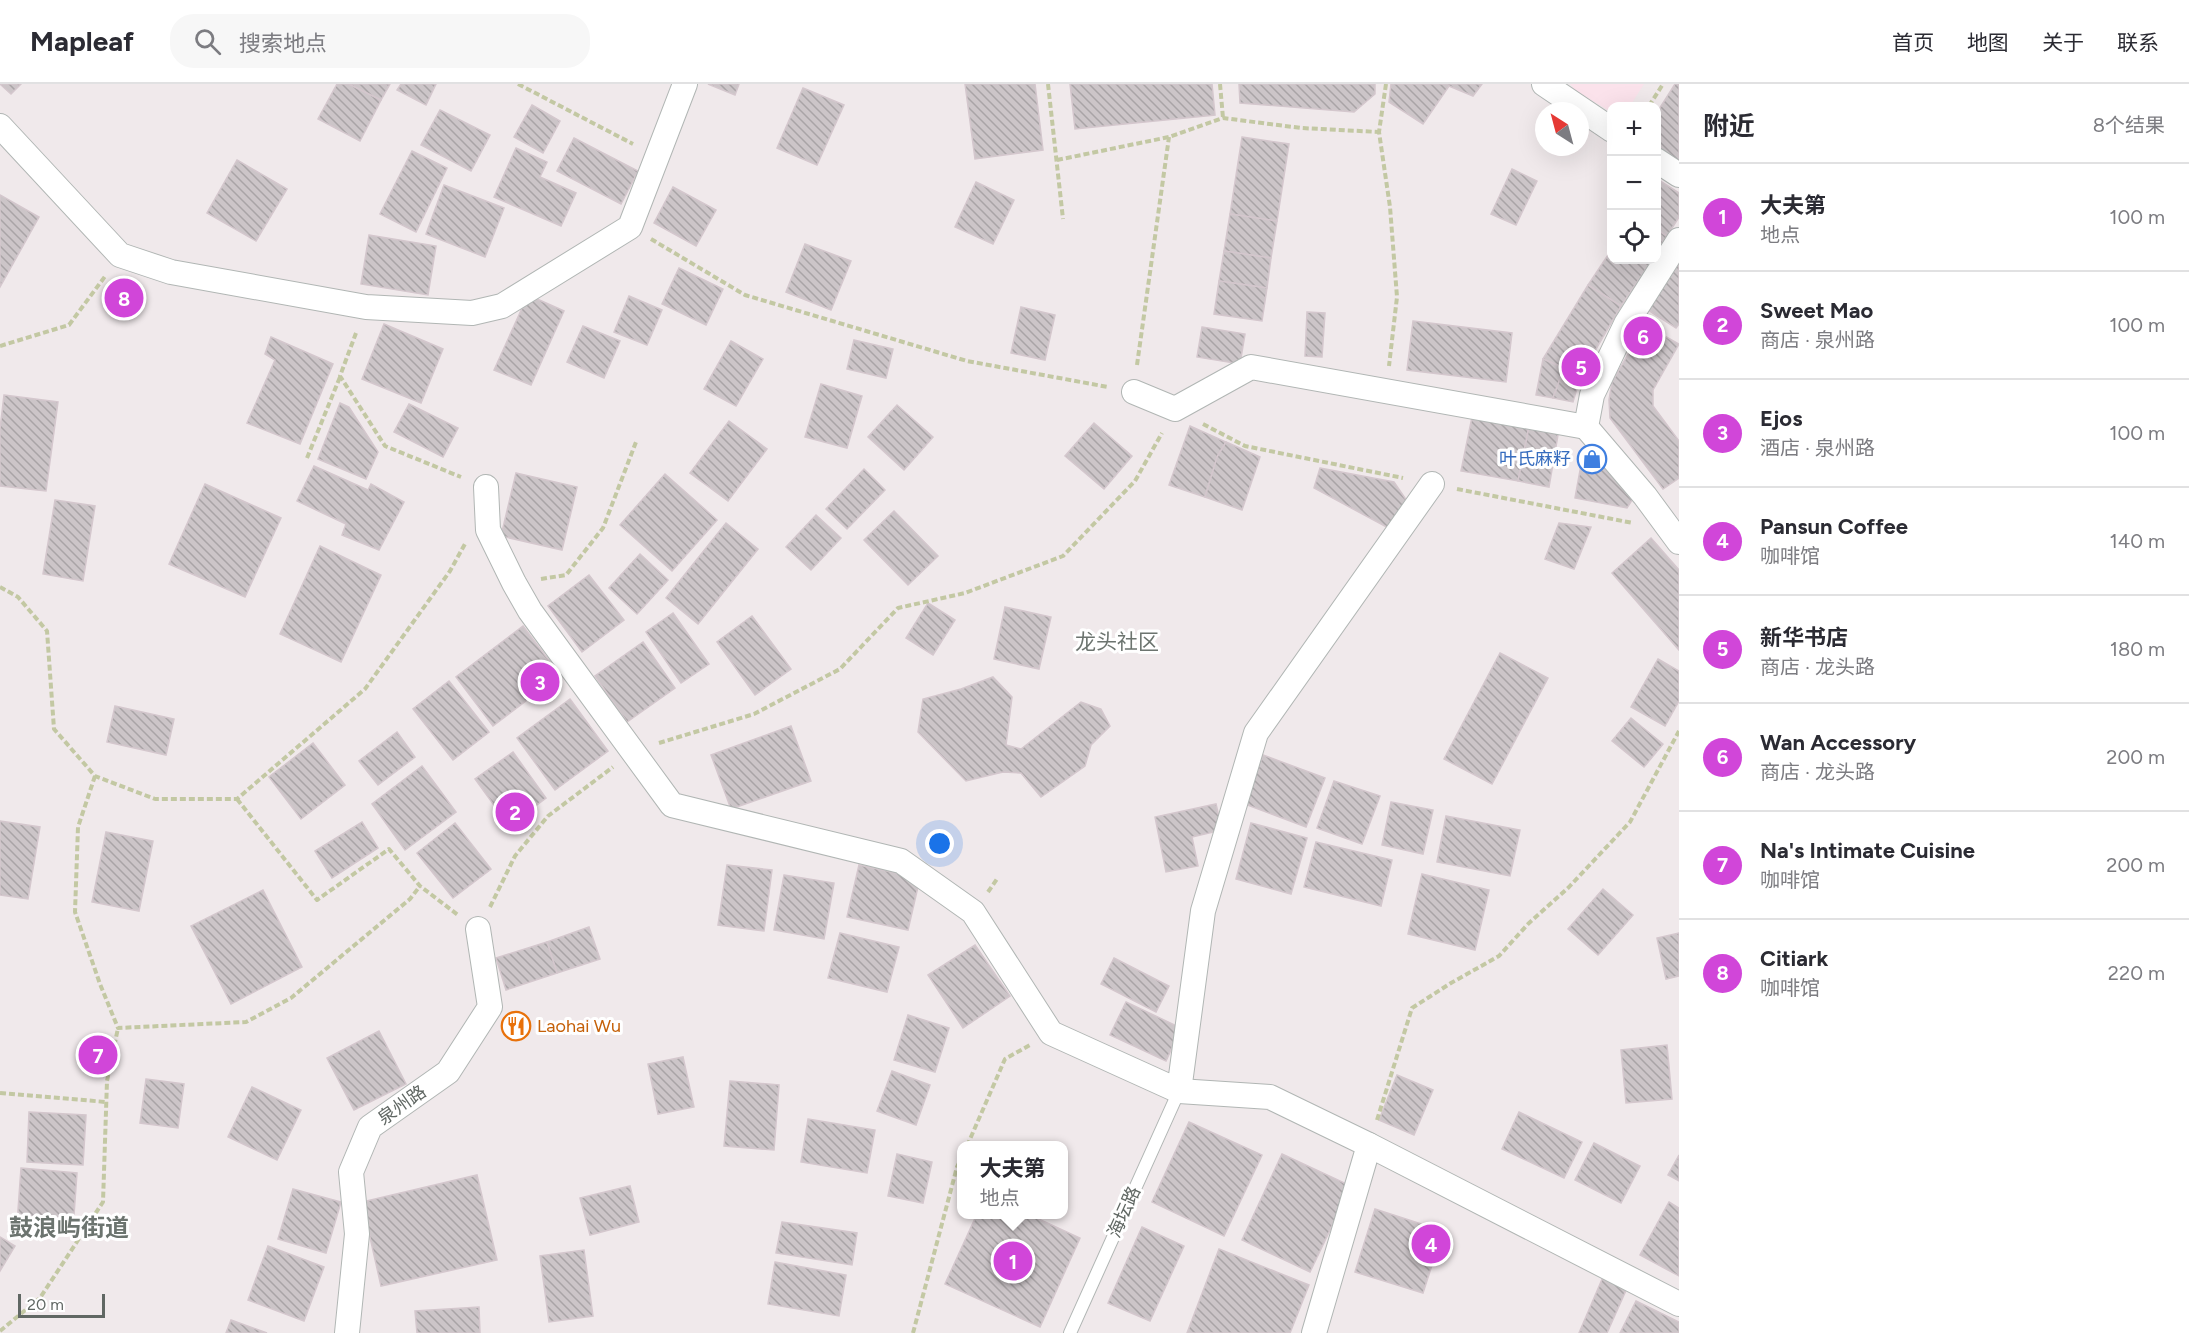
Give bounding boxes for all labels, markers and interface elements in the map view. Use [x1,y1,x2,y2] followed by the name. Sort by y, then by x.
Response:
[170,14,590,68] search box
[30,24,134,58] text: Mapleaf
[191,25,224,58] icon: search
[239,30,327,57] text: 搜索地点
[1892,30,1934,55] text: 首页
[1967,30,2009,55] text: 地图
[2042,30,2084,55] text: 关于
[2117,30,2159,55] text: 联系
[1535,102,1589,156] north arrow
[1607,102,1661,264] map controls
[1607,102,1661,156] button: +
[1703,110,1755,142] text: 附近
[2093,113,2165,137] text: 8个结果
[1607,156,1661,210] button: −
[1760,192,1826,219] text: 大夫第
[1718,205,1727,229] text: 1
[2109,205,2165,229] text: 100 m
[1607,210,1661,264] button: locate
[1760,223,1800,247] text: 地点
[104,276,144,320] pin: 8
[1760,297,1873,324] text: Sweet Mao
[1717,313,1728,337] text: 2
[2109,313,2165,337] text: 100 m
[1624,314,1662,358] pin: 6
[1760,328,1875,352] text: 商店 · 泉州路
[1562,344,1600,390] pin: 5
[1760,405,1802,432] text: Ejos
[1717,421,1728,445] text: 3
[2109,421,2165,445] text: 100 m
[1760,436,1875,460] text: 酒店 · 泉州路
[1576,443,1608,475] shop icon: 叶氏麻籽
[1499,448,1571,470] place label: 叶氏麻籽
[1760,513,1908,540] text: Pansun Coffee
[1716,529,1729,553] text: 4
[2110,529,2165,553] text: 140 m
[1760,544,1820,568] text: 咖啡馆
[1760,624,1848,651] text: 新华书店
[1075,629,1159,654] district label: 龙头社区
[1717,637,1728,661] text: 5
[2110,637,2165,661] text: 180 m
[1760,655,1875,679] text: 商店 · 龙头路
[520,660,560,704] pin: 3
[1760,729,1916,756] text: Wan Accessory
[1717,745,1728,769] text: 6
[2106,745,2165,769] text: 200 m
[1760,760,1875,784] text: 商店 · 龙头路
[496,790,534,834] pin: 2
[925,829,954,858] your location
[1760,837,1975,864] text: Na's Intimate Cuisine
[1717,853,1728,877] text: 7
[2106,853,2165,877] text: 200 m
[1760,868,1820,892] text: 咖啡馆
[1760,945,1828,972] text: Citiark
[1716,961,1729,985] text: 8
[2108,961,2165,985] text: 220 m
[1760,976,1820,1000] text: 咖啡馆
[500,1010,532,1042] restaurant icon: Laohai Wu
[537,1015,621,1037] place label: Laohai Wu
[78,1032,118,1078] pin: 7
[374,1081,430,1129] street label: 泉州路
[957,1141,1068,1219] popup
[979,1155,1046,1182] text: 大夫第
[1103,1183,1145,1241] street label: 海坛路
[979,1186,1019,1210] text: 地点
[9,1213,129,1242] district label: 鼓浪屿街道
[1412,1222,1450,1266] pin: 4
[994,1238,1032,1284] pin: 1
[18,1291,105,1318] scale bar
[27,1295,64,1314] text: 20 m

